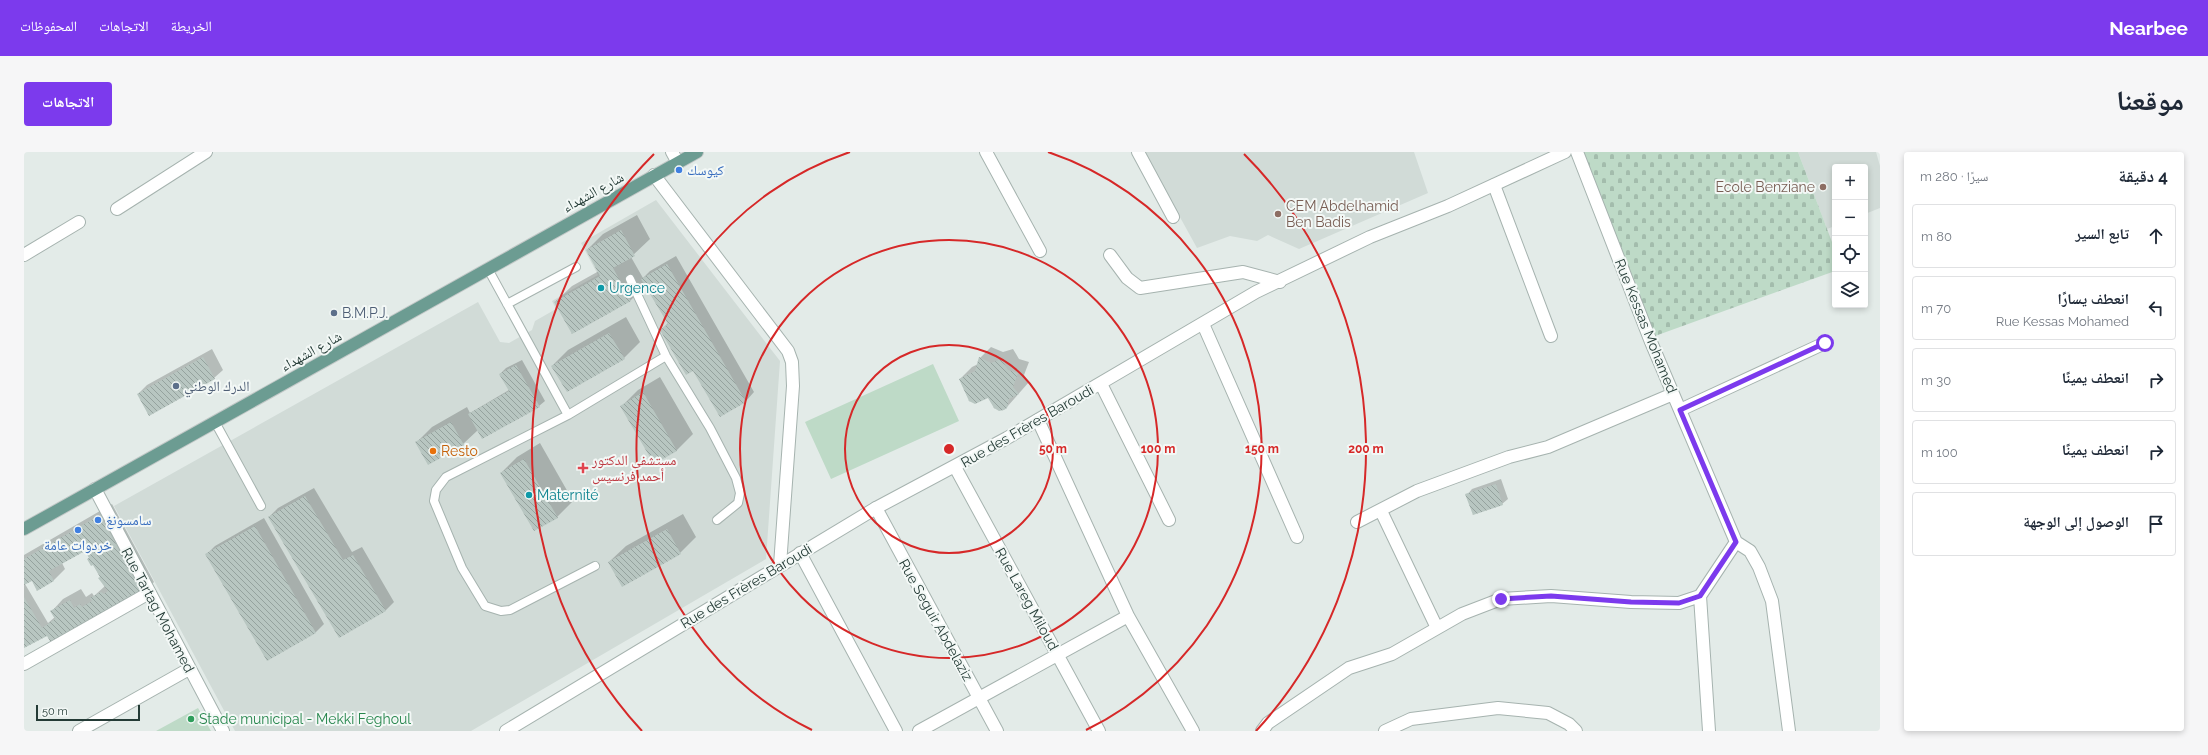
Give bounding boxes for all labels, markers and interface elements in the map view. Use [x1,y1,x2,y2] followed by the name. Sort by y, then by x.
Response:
[2109,17,2188,39] text: Nearbee
[20,18,77,34] text: المحفوظات
[99,18,149,34] text: الاتجاهات
[171,18,212,34] text: الخريطة
[24,82,112,126] button: الاتجاهات
[2116,84,2184,117] text: موقعنا
[687,162,724,179] place label: كيوسك
[1832,164,1868,308] map controls
[1832,164,1868,200] button: +
[674,165,684,175] marker: كيوسك
[2119,166,2168,186] text: 4 دقيقة
[560,169,627,217] street label: شارع الشهداء
[1920,169,1988,184] text: سيرًا · 280 m
[1715,179,1815,195] place label: Ecole Benziane
[1818,182,1828,192] marker: Ecole Benziane
[1286,198,1399,230] place label: CEM Abdelhamid Ben Badis
[1832,200,1868,236] button: −
[1273,209,1283,219] marker: CEM Abdelhamid Ben Badis
[2075,225,2129,243] text: تابع السير
[2145,225,2167,247] icon: ahead
[1921,229,1952,244] text: 80 m
[1832,236,1868,272] button: locate
[1612,256,1680,396] street label: Rue Kessas Mohamed
[1832,272,1868,308] button: layers
[609,280,665,296] place label: Urgence
[596,283,606,293] marker: Urgence
[2057,290,2129,308] text: انعطف يسارًا
[2145,297,2167,319] icon: left
[1921,301,1951,316] text: 70 m
[342,305,388,321] place label: B.M.P.J.
[329,308,339,318] marker: B.M.P.J.
[1996,314,2129,329] text: Rue Kessas Mohamed
[278,328,345,376] street label: شارع الشهداء
[1816,334,1834,352] route start
[2062,369,2129,387] text: انعطف يمينًا
[2145,369,2167,391] icon: right
[1921,373,1951,388] text: 30 m
[184,378,250,398] place label: الدرك الوطني
[171,381,181,391] marker: الدرك الوطني
[958,381,1096,471] street label: Rue des Frères Baroudi
[2062,441,2129,459] text: انعطف يمينًا
[2145,441,2167,463] icon: right
[942,442,956,456] centre of rings
[1039,442,1067,456] text: 50 m
[1141,442,1175,456] text: 100 m
[1245,442,1279,456] text: 150 m
[1348,442,1384,456] text: 200 m
[441,443,478,459] place label: Resto
[1921,445,1958,460] text: 100 m
[428,446,438,456] marker: Resto
[591,452,676,485] place label: مستشفى الدكتور أحمد فرنسيس
[577,462,589,474] marker: مستشفى الدكتور أحمد فرنسيس
[537,487,598,503] place label: Maternité
[524,490,534,500] marker: Maternité
[106,512,152,530] place label: سامسونغ
[2023,513,2129,531] text: الوصول إلى الوجهة
[2145,513,2167,535] icon: arrive
[93,515,103,525] marker: سامسونغ
[73,525,83,535] marker: خردوات عامة
[44,537,112,554] place label: خردوات عامة
[677,540,815,632] street label: Rue des Frères Baroudi
[118,545,198,675] street label: Rue Tartag Mohamed
[992,545,1062,653] street label: Rue Lareg Miloud
[896,556,976,684] street label: Rue Seguir Abdelaziz
[1492,590,1510,608] route end
[36,703,140,722] scale bar
[42,705,68,718] text: 50 m
[199,711,411,727] place label: Stade municipal - Mekki Feghoul
[186,714,196,724] marker: Stade municipal - Mekki Feghoul

